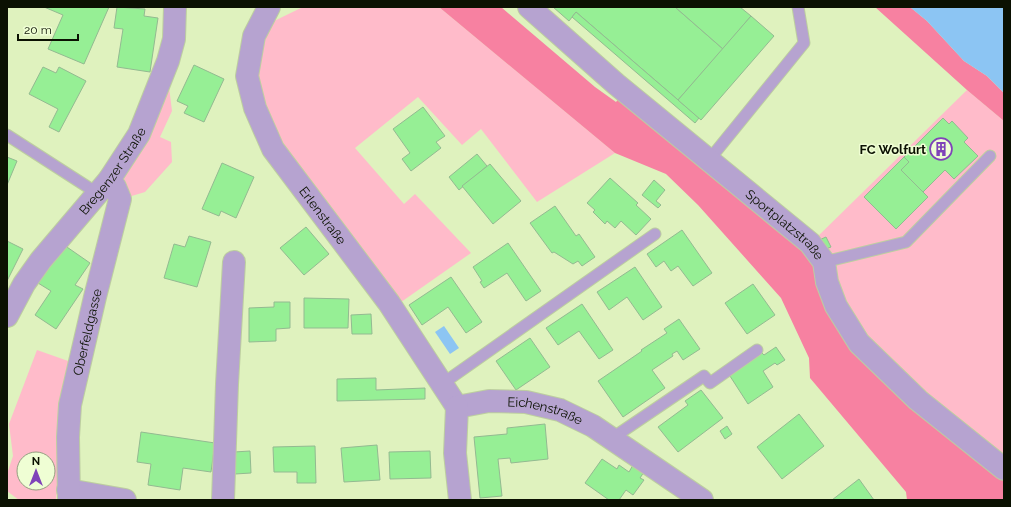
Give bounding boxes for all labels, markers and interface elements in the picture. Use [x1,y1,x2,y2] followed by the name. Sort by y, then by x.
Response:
[18,16,78,42] scale bar
[24,23,52,37] text: 20 m
[76,125,149,218] street label: Bregenzer Straße
[928,136,954,162] building icon: FC Wolfurt
[860,142,926,157] place label: FC Wolfurt
[296,184,349,248] street label: Erlenstraße
[743,187,827,263] street label: Sportplatzstraße
[70,287,105,377] street label: Oberfeldgasse
[507,395,585,428] street label: Eichenstraße
[16,451,56,491] north arrow
[32,455,40,468] text: N

